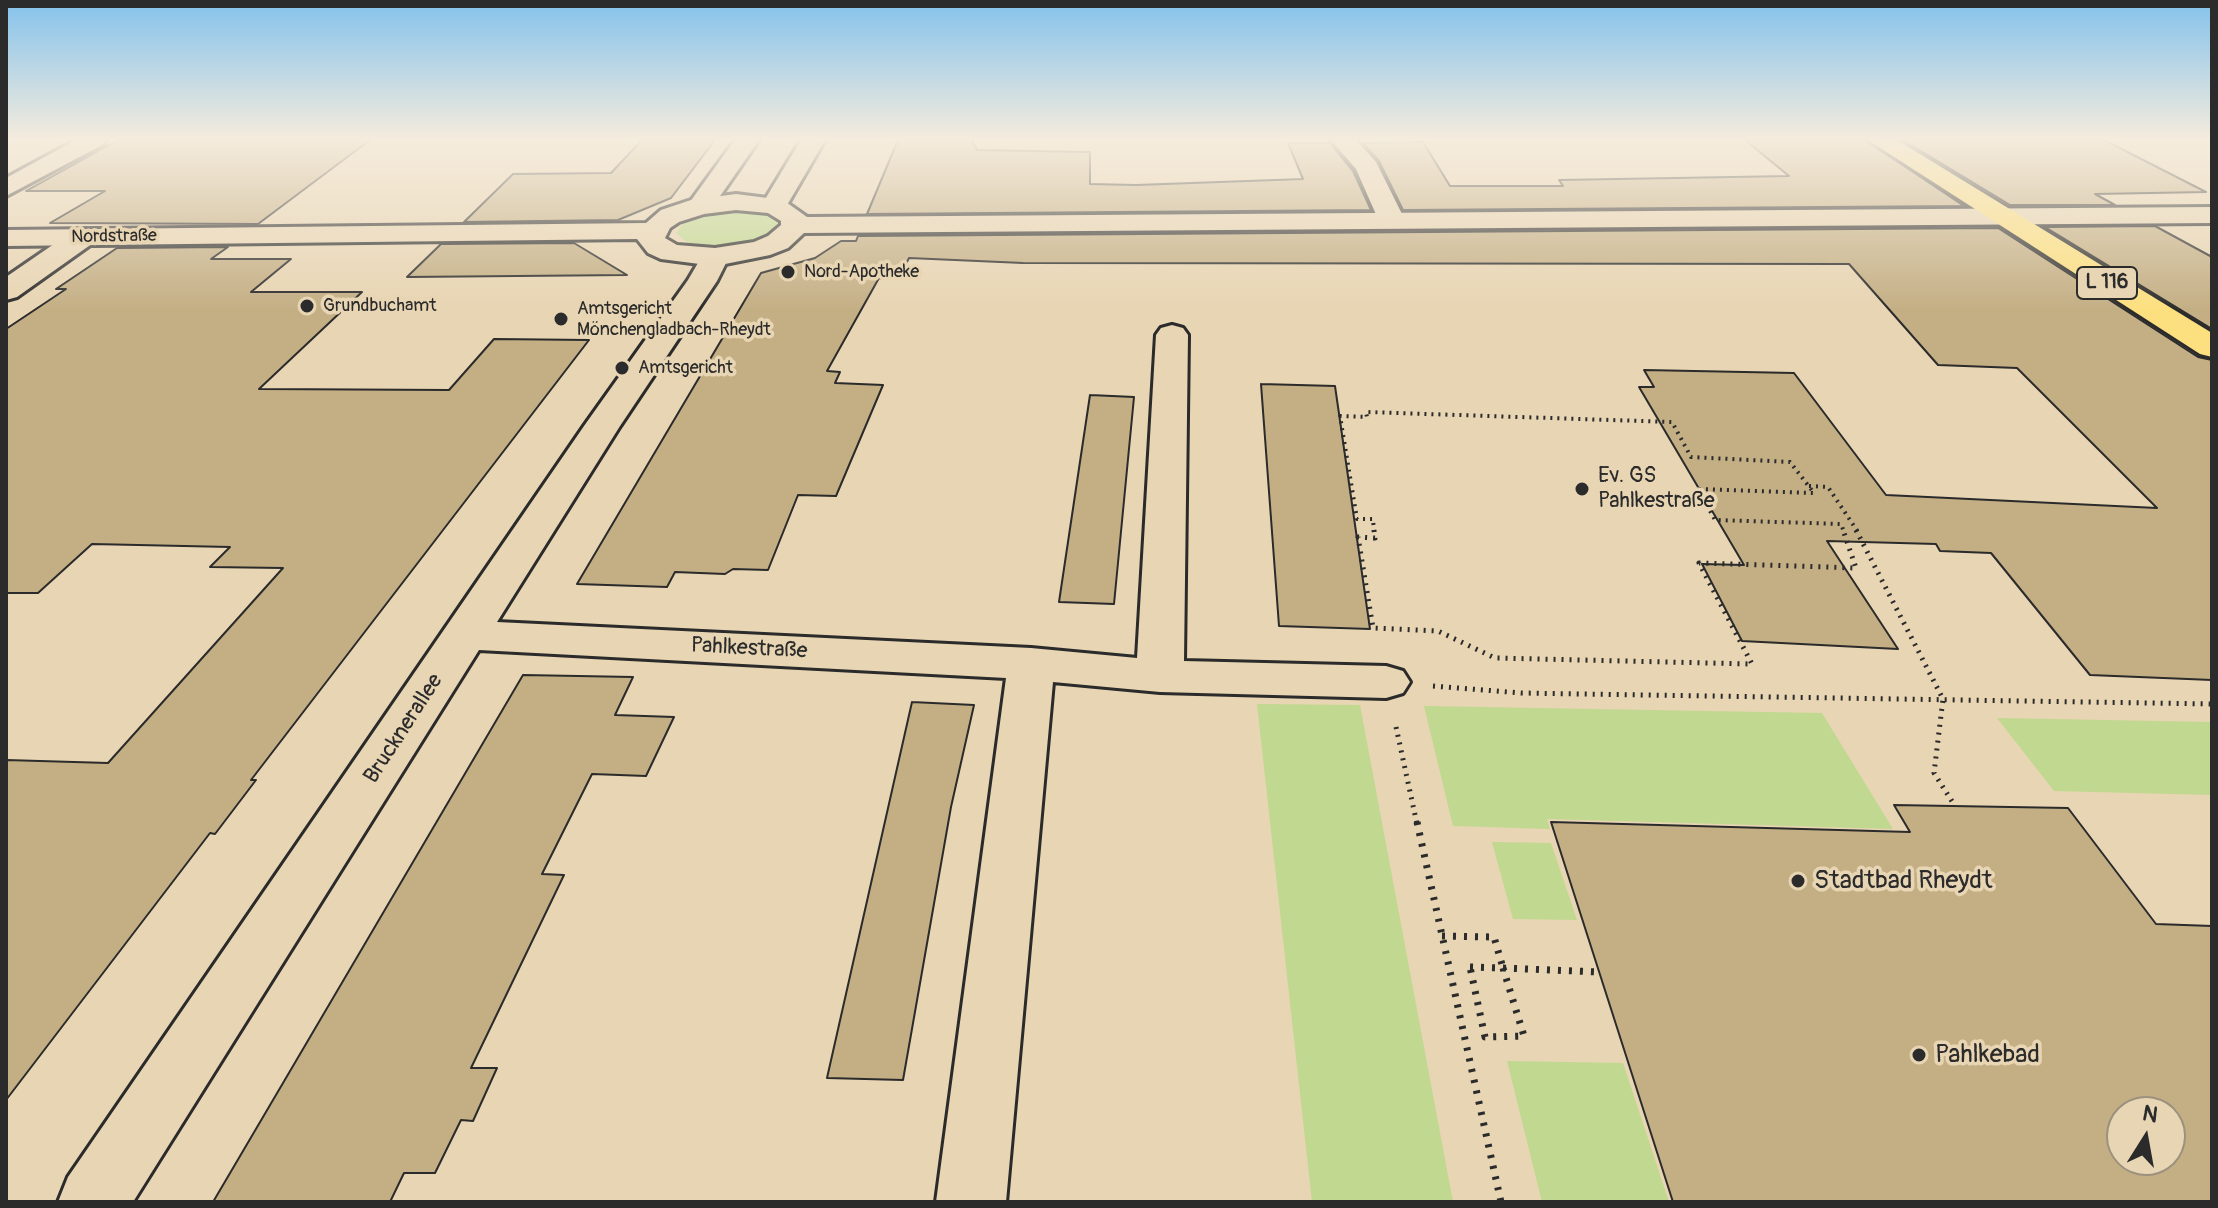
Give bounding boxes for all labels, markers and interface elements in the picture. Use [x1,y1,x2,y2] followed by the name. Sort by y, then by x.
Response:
[71,225,157,249] street label: Nordstraße
[804,261,919,283] place label: Nord-Apotheke
[779,263,797,281] marker: Nord-Apotheke
[2077,267,2137,299] road number: L 116
[323,295,437,317] place label: Grundbuchamt
[298,297,316,315] marker: Grundbuchamt
[577,298,771,340] place label: Amtsgericht Mönchengladbach-Rheydt
[552,310,570,328] marker: Amtsgericht Mönchengladbach-Rheydt
[638,357,733,379] place label: Amtsgericht
[613,359,631,377] marker: Amtsgericht
[1598,463,1715,514] place label: Ev. GS Pahlkestraße
[1573,480,1591,498] marker: Ev. GS Pahlkestraße
[690,633,808,665] street label: Pahlkestraße
[359,669,449,789] street label: Brucknerallee
[1814,865,1993,897] place label: Stadtbad Rheydt
[1789,872,1807,890] marker: Stadtbad Rheydt
[1935,1039,2040,1071] place label: Pahlkebad
[1910,1046,1928,1064] marker: Pahlkebad
[2106,1096,2186,1176] north arrow
[2140,1099,2160,1130] text: N

